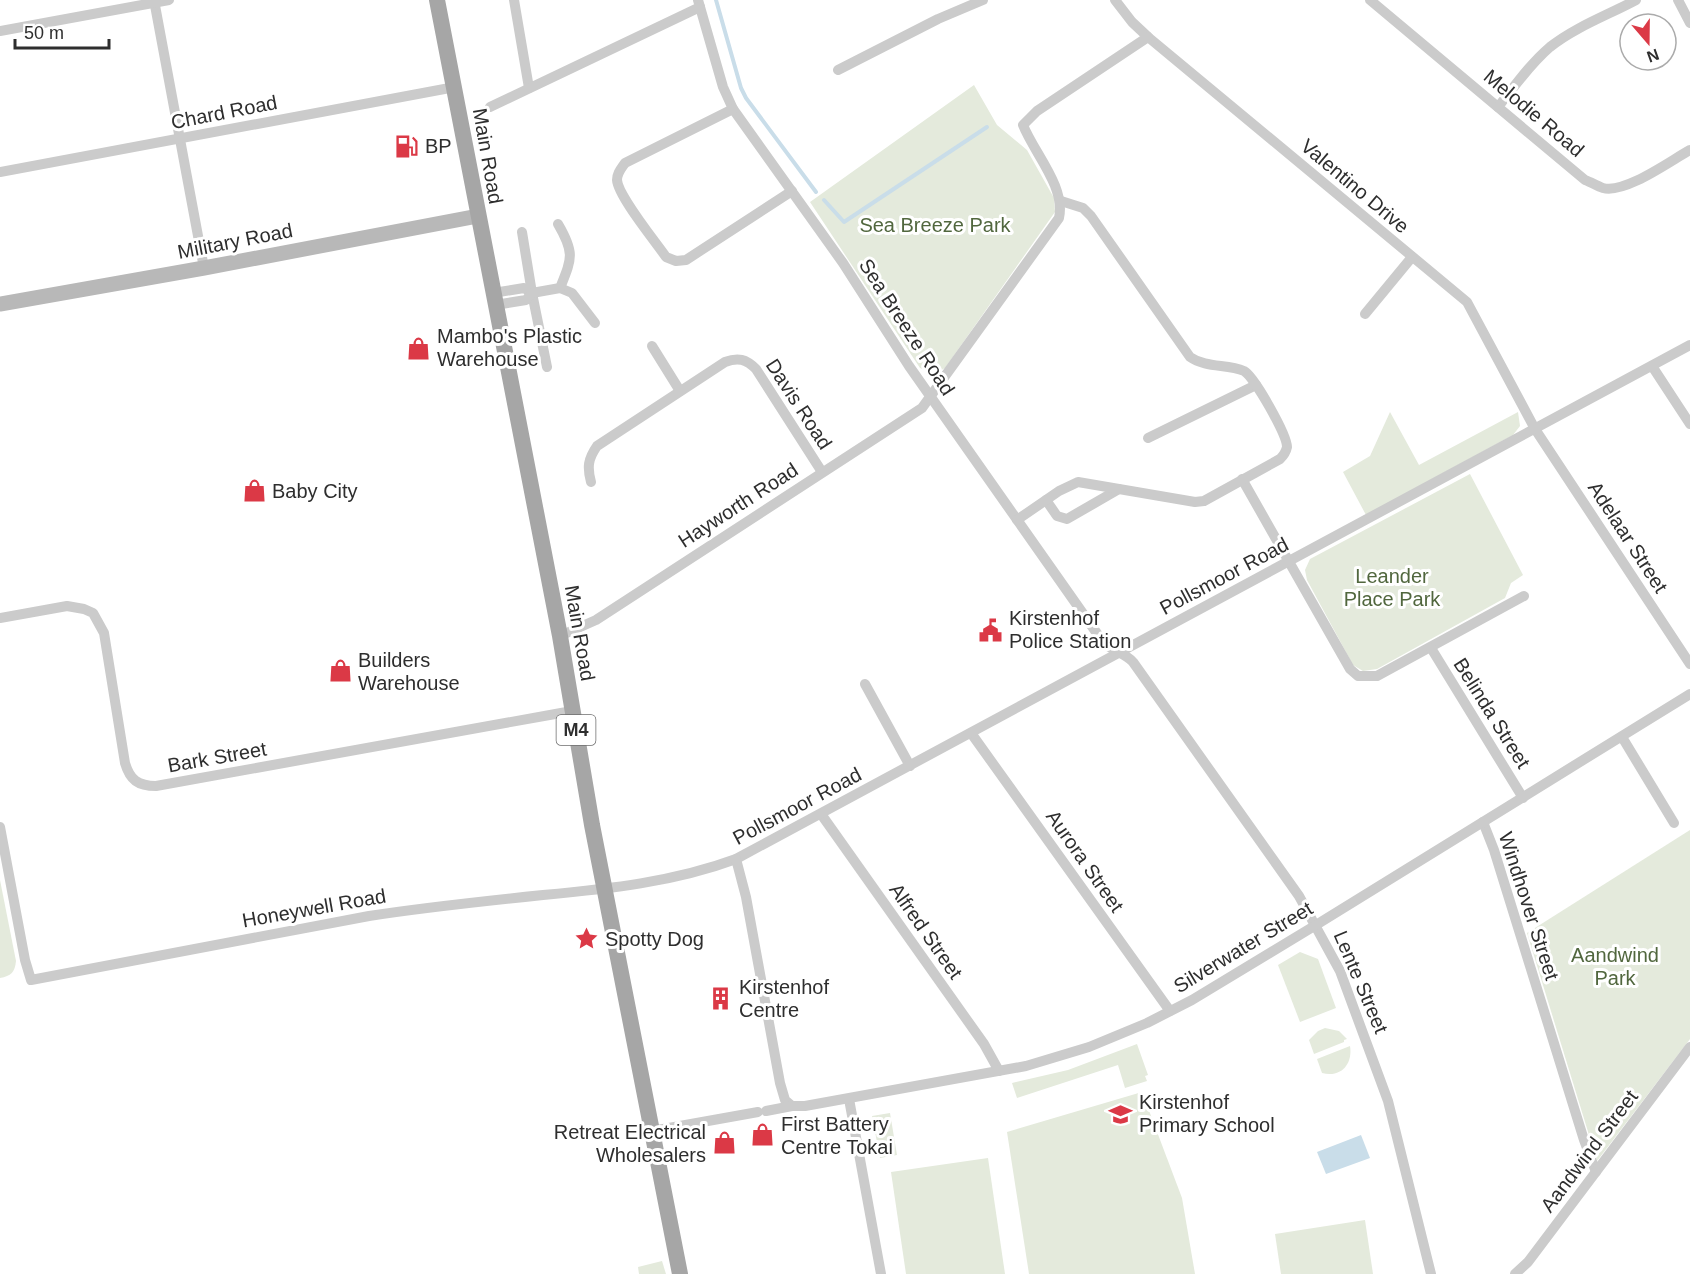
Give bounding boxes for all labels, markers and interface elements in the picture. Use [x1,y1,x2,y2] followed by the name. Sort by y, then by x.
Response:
[15,12,110,50] scale bar
[1618,12,1678,72] north arrow
[24,23,64,43] text: 50 m
[1645,46,1661,66] text: N
[1480,65,1588,161] street label: Melodie Road
[169,91,279,133] street label: Chard Road
[469,106,507,206] street label: Main Road
[394,133,420,159] fuel station icon: BP
[1297,134,1413,238] street label: Valentino Drive
[425,135,452,157] place label: BP
[859,214,1012,236] park label: Sea Breeze Park
[176,219,294,263] street label: Military Road
[855,255,959,399] street label: Sea Breeze Road
[437,325,582,370] place label: Mambo's Plastic Warehouse
[406,335,432,361] shop icon: Mambo's Plastic Warehouse
[762,355,836,453] street label: Davis Road
[674,458,802,552] street label: Hayworth Road
[1584,477,1672,597] street label: Adelaar Street
[241,478,267,504] shop icon: Baby City
[272,480,358,502] place label: Baby City
[1156,533,1292,619] street label: Pollsmoor Road
[1344,565,1441,610] park label: Leander Place Park
[561,583,599,683] street label: Main Road
[1009,607,1131,652] place label: Kirstenhof Police Station
[978,617,1004,643] public building icon: Kirstenhof Police Station
[358,649,460,694] place label: Builders Warehouse
[1449,654,1535,772] street label: Belinda Street
[327,658,353,684] shop icon: Builders Warehouse
[556,715,596,745] road number: M4
[166,737,269,777] street label: Bark Street
[729,763,865,849] street label: Pollsmoor Road
[1042,806,1128,916] street label: Aurora Street
[1495,829,1563,983] street label: Windhover Street
[885,879,967,983] street label: Alfred Street
[240,885,388,931] street label: Honeywell Road
[1170,897,1317,997] street label: Silverwater Street
[574,926,600,952] place icon: Spotty Dog
[605,928,704,950] place label: Spotty Dog
[1330,928,1393,1037] street label: Lente Street
[1571,944,1659,989] park label: Aandwind Park
[739,976,829,1021] place label: Kirstenhof Centre
[708,985,734,1011] building icon: Kirstenhof Centre
[1536,1085,1642,1216] street label: Aandwind Street
[1139,1091,1275,1136] place label: Kirstenhof Primary School
[1108,1101,1134,1127] school or university icon: Kirstenhof Primary School
[781,1113,893,1158] place label: First Battery Centre Tokai
[554,1121,706,1166] place label: Retreat Electrical Wholesalers
[750,1122,776,1148] shop icon: First Battery Centre Tokai
[711,1130,737,1156] shop icon: Retreat Electrical Wholesalers

